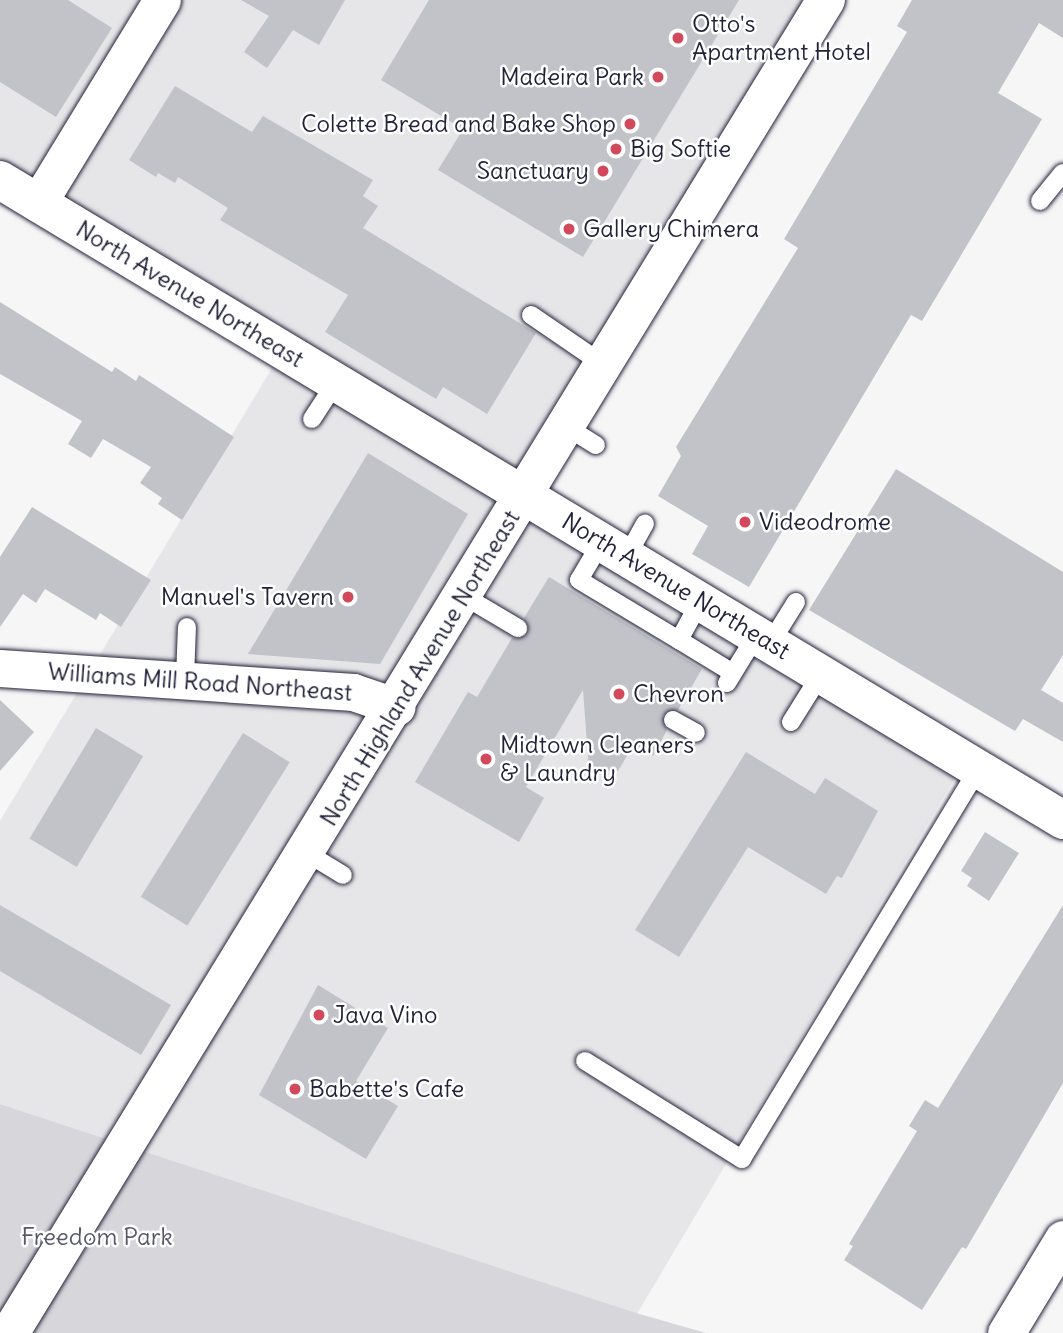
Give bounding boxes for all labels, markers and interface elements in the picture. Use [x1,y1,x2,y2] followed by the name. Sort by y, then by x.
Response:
[692,10,871,66] place label: Otto's Apartment Hotel
[670,30,686,46] marker: Otto's Apartment Hotel
[500,63,644,91] place label: Madeira Park
[650,69,666,85] marker: Madeira Park
[301,110,616,138] place label: Colette Bread and Bake Shop
[622,116,638,132] marker: Colette Bread and Bake Shop
[630,135,731,163] place label: Big Softie
[608,141,624,157] marker: Big Softie
[477,157,589,185] place label: Sanctuary
[595,163,611,179] marker: Sanctuary
[71,215,309,373] street label: North Avenue Northeast
[583,215,759,243] place label: Gallery Chimera
[561,221,577,237] marker: Gallery Chimera
[314,505,526,831] street label: North Highland Avenue Northeast
[557,507,795,665] street label: North Avenue Northeast
[759,508,891,536] place label: Videodrome
[737,514,753,530] marker: Videodrome
[161,583,334,611] place label: Manuel's Tavern
[340,589,356,605] marker: Manuel's Tavern
[47,657,353,707] street label: Williams Mill Road Northeast
[633,680,724,708] place label: Chevron
[611,686,627,702] marker: Chevron
[500,731,694,787] place label: Midtown Cleaners & Laundry
[478,751,494,767] marker: Midtown Cleaners & Laundry
[333,1001,438,1029] place label: Java Vino
[311,1007,327,1023] marker: Java Vino
[309,1075,464,1103] place label: Babette's Cafe
[287,1081,303,1097] marker: Babette's Cafe
[21,1223,173,1251] park label: Freedom Park

